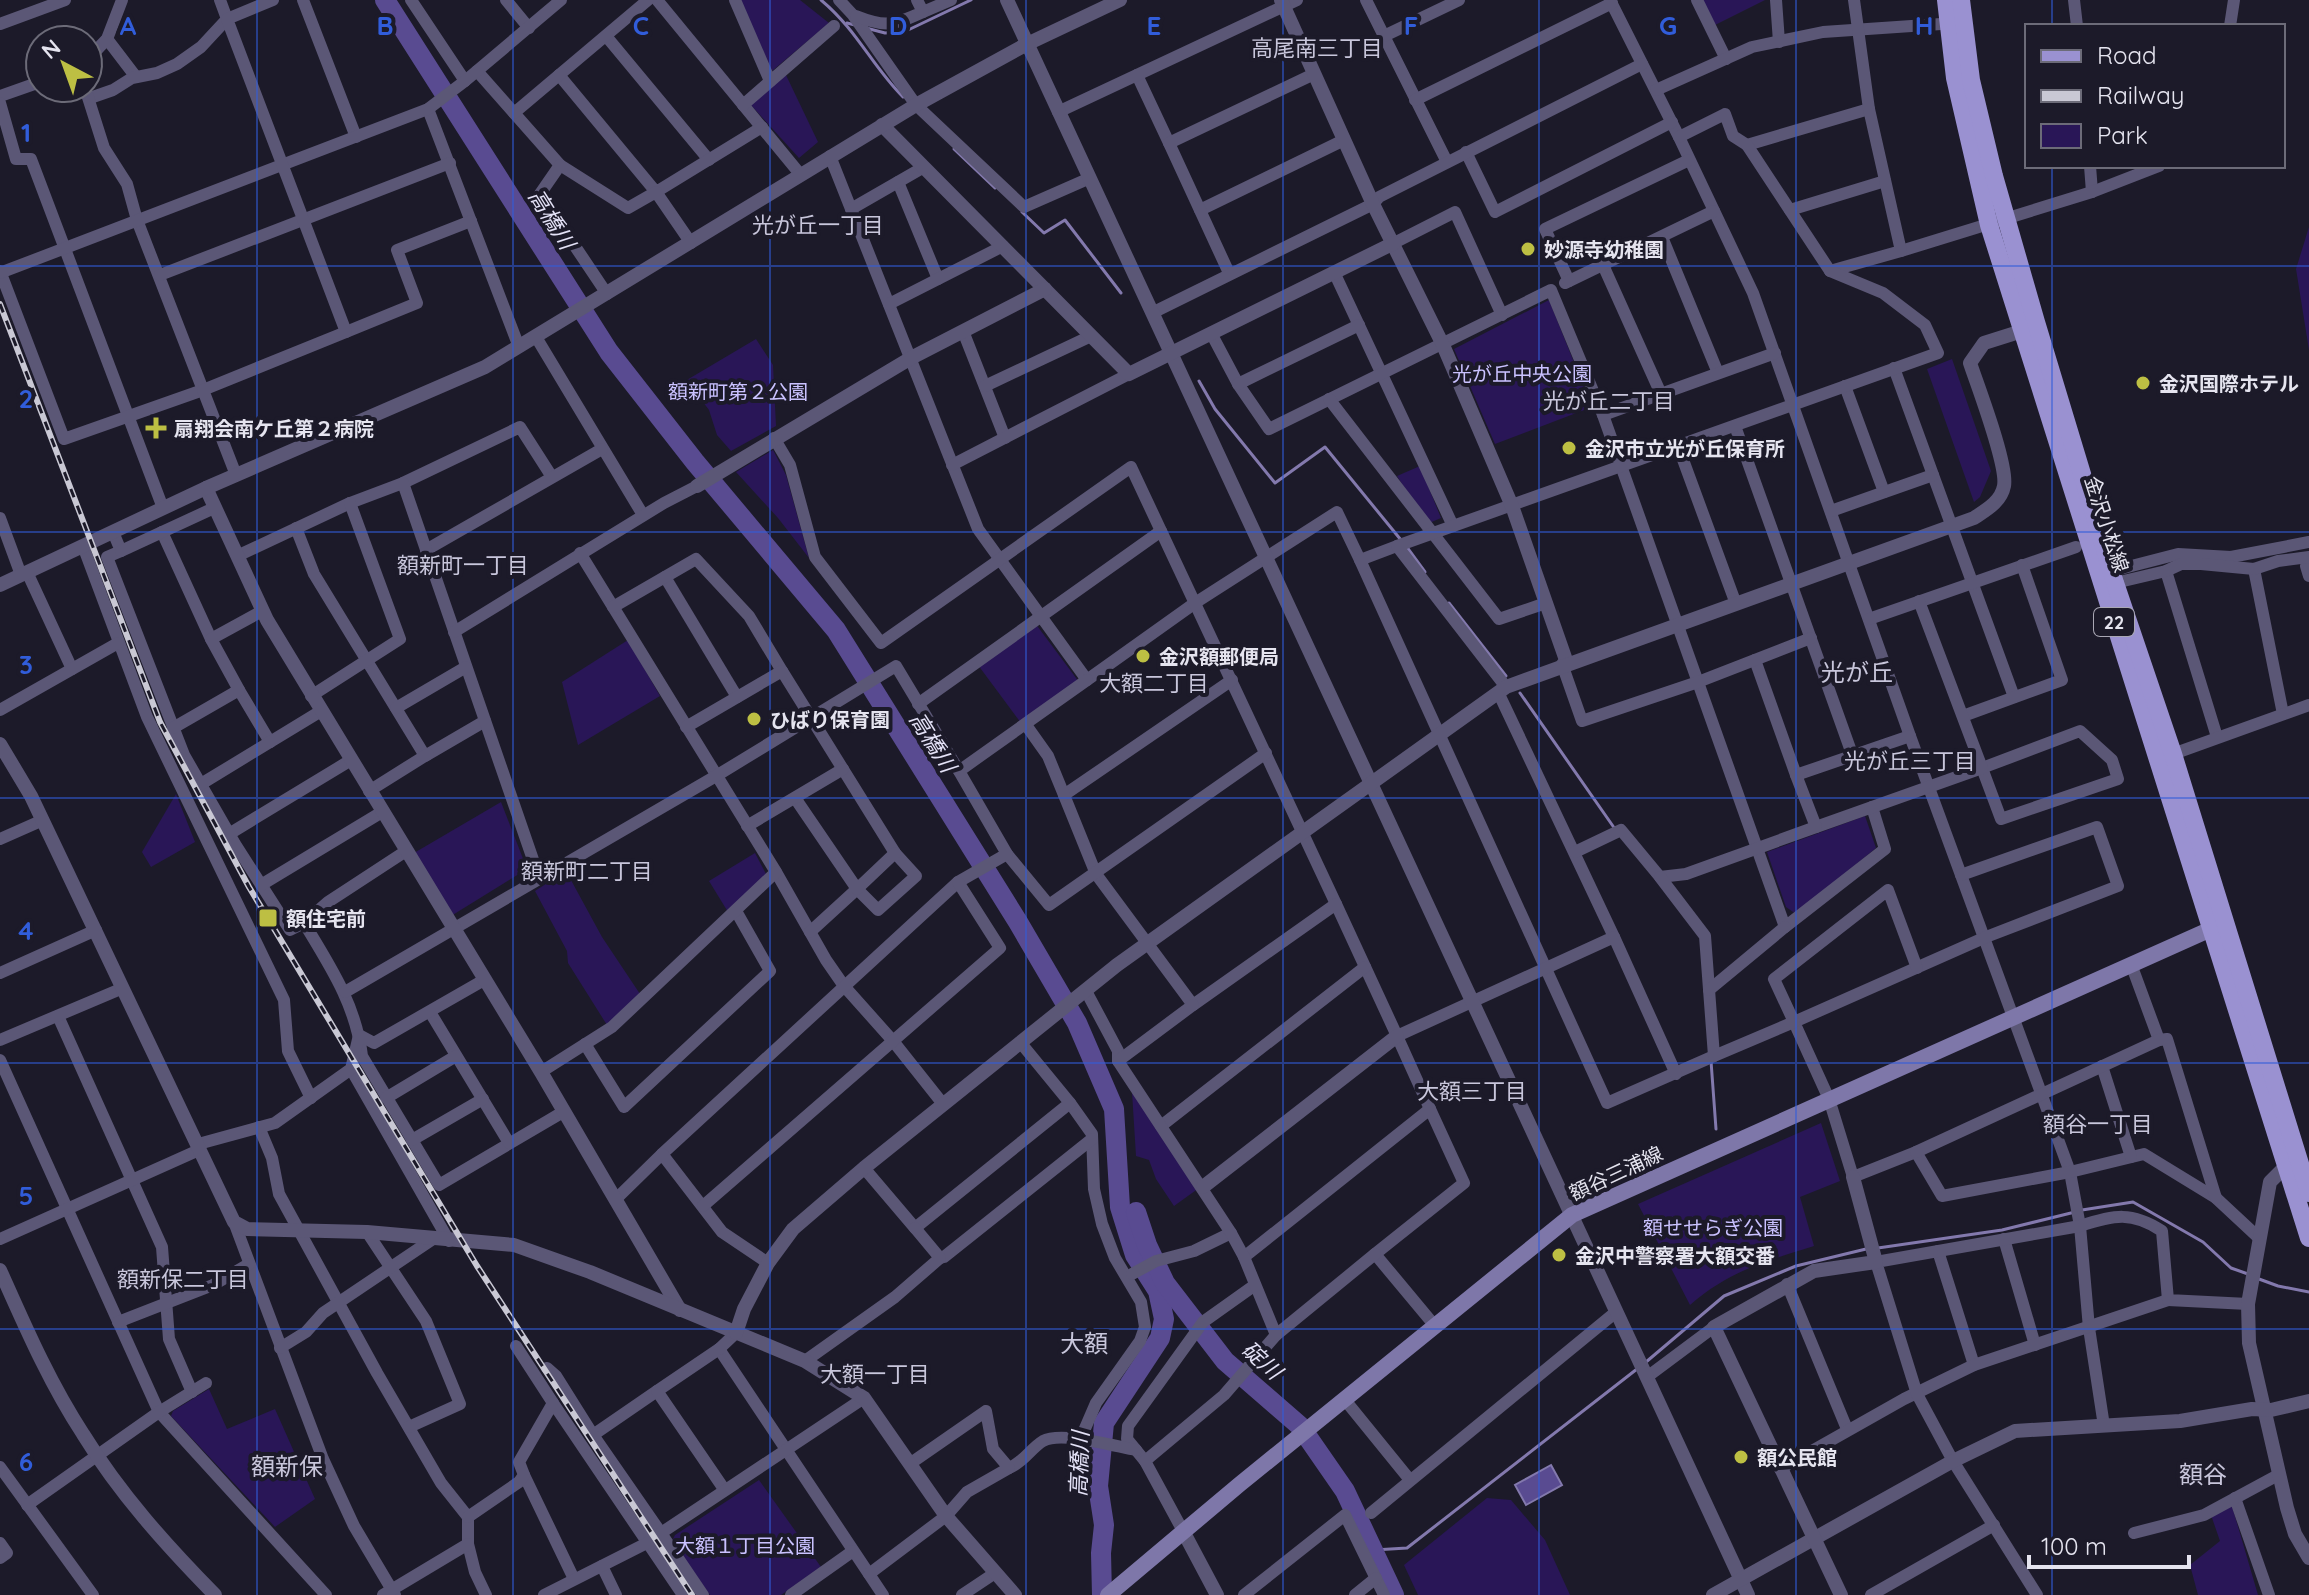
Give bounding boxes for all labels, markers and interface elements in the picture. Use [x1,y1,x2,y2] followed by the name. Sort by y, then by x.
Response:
[120,9,137,42] text: A
[376,9,394,42] text: B
[633,9,649,42] text: C
[889,9,907,42] text: D
[1147,9,1161,42] text: E
[1404,9,1418,42] text: F
[1659,9,1677,42] text: G
[1915,9,1933,42] text: H
[24,24,104,104] north arrow
[2025,24,2285,168] legend
[36,33,66,65] text: N
[1251,34,1383,62] district label: 高尾南三丁目
[2097,40,2157,70] text: Road
[2097,80,2184,110] text: Railway
[21,116,31,149] text: 1
[2097,120,2148,150] text: Park
[523,184,582,256] water label: 高橋川
[752,211,884,239] district label: 光が丘一丁目
[1544,237,1664,262] place label: 妙源寺幼稚園
[1519,240,1537,258] marker: 妙源寺幼稚園
[1452,361,1592,386] park label: 光が丘中央公園
[2159,371,2299,396] place label: 金沢国際ホテル
[2134,374,2152,392] marker: 金沢国際ホテル
[668,379,808,404] park label: 額新町第２公園
[19,382,33,415] text: 2
[1543,387,1675,415] district label: 光が丘二丁目
[174,416,374,441] place label: 扇翔会南ケ丘第２病院
[145,417,167,439] marker: 扇翔会南ケ丘第２病院
[1585,436,1785,461] place label: 金沢市立光が丘保育所
[1560,439,1578,457] marker: 金沢市立光が丘保育所
[2080,473,2134,575] street label: 金沢小松線
[397,551,529,579] district label: 額新町一丁目
[2094,608,2134,636] road number: 22
[1159,644,1279,669] place label: 金沢額郵便局
[1134,647,1152,665] marker: 金沢額郵便局
[19,648,33,681] text: 3
[1821,657,1893,687] district label: 光が丘
[1099,669,1209,697] district label: 大額二丁目
[770,707,890,732] place label: ひばり保育園
[904,707,963,779] water label: 高橋川
[745,710,763,728] marker: ひばり保育園
[1844,747,1976,775] district label: 光が丘三丁目
[521,857,653,885] district label: 額新町二丁目
[286,906,366,931] place label: 額住宅前
[257,907,279,929] marker: 額住宅前
[18,914,34,947] text: 4
[1417,1077,1527,1105] district label: 大額三丁目
[2043,1110,2153,1138] district label: 額谷一丁目
[1565,1141,1667,1205] street label: 額谷三浦線
[19,1179,33,1212] text: 5
[1643,1215,1783,1240] park label: 額せせらぎ公園
[1575,1243,1775,1268] place label: 金沢中警察署大額交番
[1550,1246,1568,1264] marker: 金沢中警察署大額交番
[117,1265,249,1293] district label: 額新保二丁目
[1060,1328,1108,1358] district label: 大額
[1236,1335,1289,1386] water label: 碇川
[820,1360,930,1388] district label: 大額一丁目
[1064,1429,1094,1497] water label: 高橋川
[19,1445,33,1478] text: 6
[1757,1445,1837,1470] place label: 額公民館
[1732,1448,1750,1466] marker: 額公民館
[251,1451,323,1481] district label: 額新保
[2179,1459,2227,1489] district label: 額谷
[2029,1519,2189,1569] scale bar
[2041,1531,2107,1561] text: 100 m
[675,1533,815,1558] park label: 大額１丁目公園

